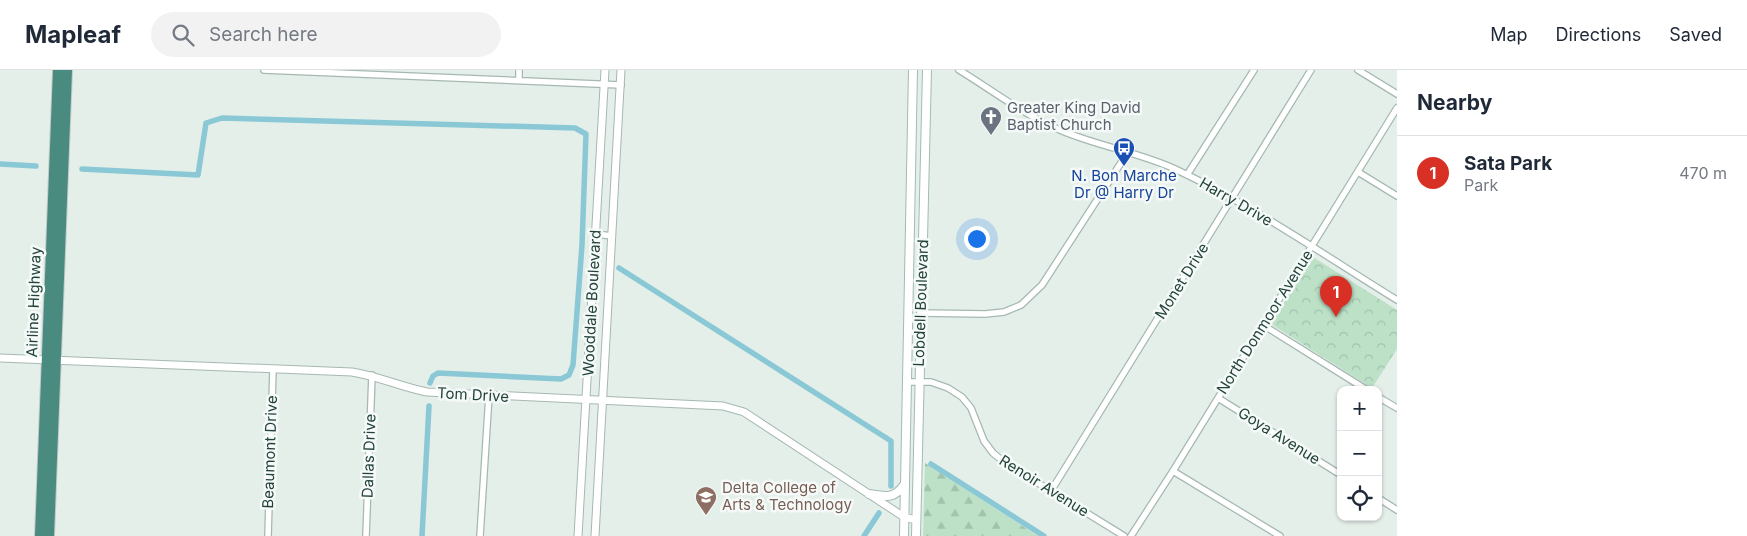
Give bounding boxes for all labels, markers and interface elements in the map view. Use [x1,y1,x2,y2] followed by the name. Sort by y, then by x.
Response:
[151,12,501,57] search box
[25,20,121,49] text: Mapleaf
[169,21,197,49] icon: search
[209,23,318,46] text: Search here
[1490,24,1528,45] text: Map
[1556,24,1641,45] text: Directions
[1669,24,1722,45] text: Saved
[1417,90,1492,115] text: Nearby
[1007,98,1141,134] place label: Greater King David Baptist Church
[979,105,1003,136] church icon: Greater King David Baptist Church
[1112,136,1136,167] bus stop icon: N. Bon Marche Dr @ Harry Dr
[1464,152,1552,175] text: Sata Park
[1430,163,1436,183] text: 1
[1679,163,1727,183] text: 470 m
[1071,166,1177,202] place label: N. Bon Marche Dr @ Harry Dr
[1196,173,1276,230] street label: Harry Drive
[1464,175,1498,195] text: Park
[964,226,990,252] your location
[578,229,605,377] street label: Wooddale Boulevard
[909,239,932,367] street label: Lobdell Boulevard
[1151,239,1213,322] street label: Monet Drive
[22,246,45,358] street label: Airline Highway
[1212,246,1317,397] street label: North Donmoor Avenue
[1320,276,1352,317] pin: 1
[437,383,510,406] street label: Tom Drive
[1337,386,1382,521] map controls
[1337,386,1382,431] button: +
[258,395,281,509] street label: Beaumont Drive
[1235,403,1324,468] street label: Goya Avenue
[358,414,379,498] street label: Dallas Drive
[1337,431,1382,476] button: −
[996,450,1093,521] street label: Renoir Avenue
[1337,476,1382,521] button: locate
[722,478,852,514] place label: Delta College of Arts & Technology
[694,485,718,516] school or university icon: Delta College of Arts & Technology

